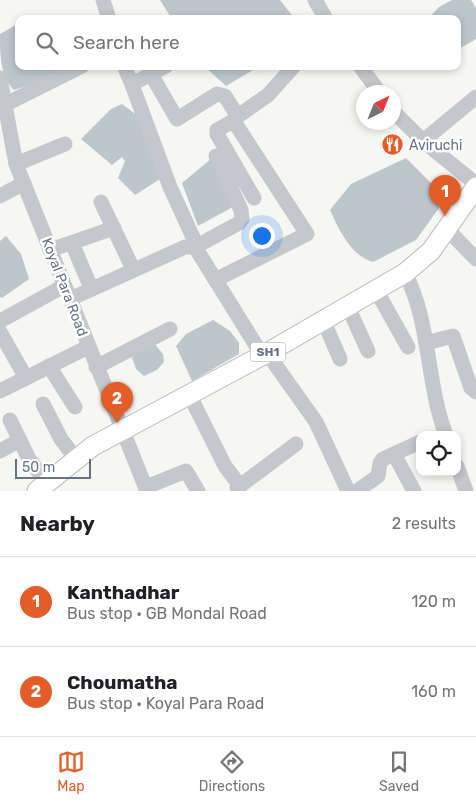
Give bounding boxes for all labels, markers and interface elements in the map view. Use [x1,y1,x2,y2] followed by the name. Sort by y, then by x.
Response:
[15,15,461,70] search box
[33,29,61,57] icon: search
[73,31,180,54] text: Search here
[356,85,401,130] north arrow
[381,133,405,157] restaurant icon: Aviruchi
[409,137,462,154] place label: Aviruchi
[429,175,461,216] pin: 1
[249,223,275,249] your location
[38,236,91,339] street label: Koyal Para Road
[250,342,286,362] road number: SH1
[101,382,133,423] pin: 2
[416,431,461,476] map controls
[416,431,461,476] button: locate
[15,456,91,479] scale bar
[22,459,55,476] text: 50 m
[20,511,95,536] text: Nearby
[392,514,456,533] text: 2 results
[67,581,179,604] text: Kanthadhar
[32,592,40,611] text: 1
[411,592,456,611] text: 120 m
[67,604,267,623] text: Bus stop · GB Mondal Road
[67,671,177,694] text: Choumatha
[31,682,41,701] text: 2
[411,682,456,701] text: 160 m
[67,694,264,713] text: Bus stop · Koyal Para Road
[57,748,85,795] tab: Map
[199,748,265,795] tab: Directions
[379,748,419,795] tab: Saved

